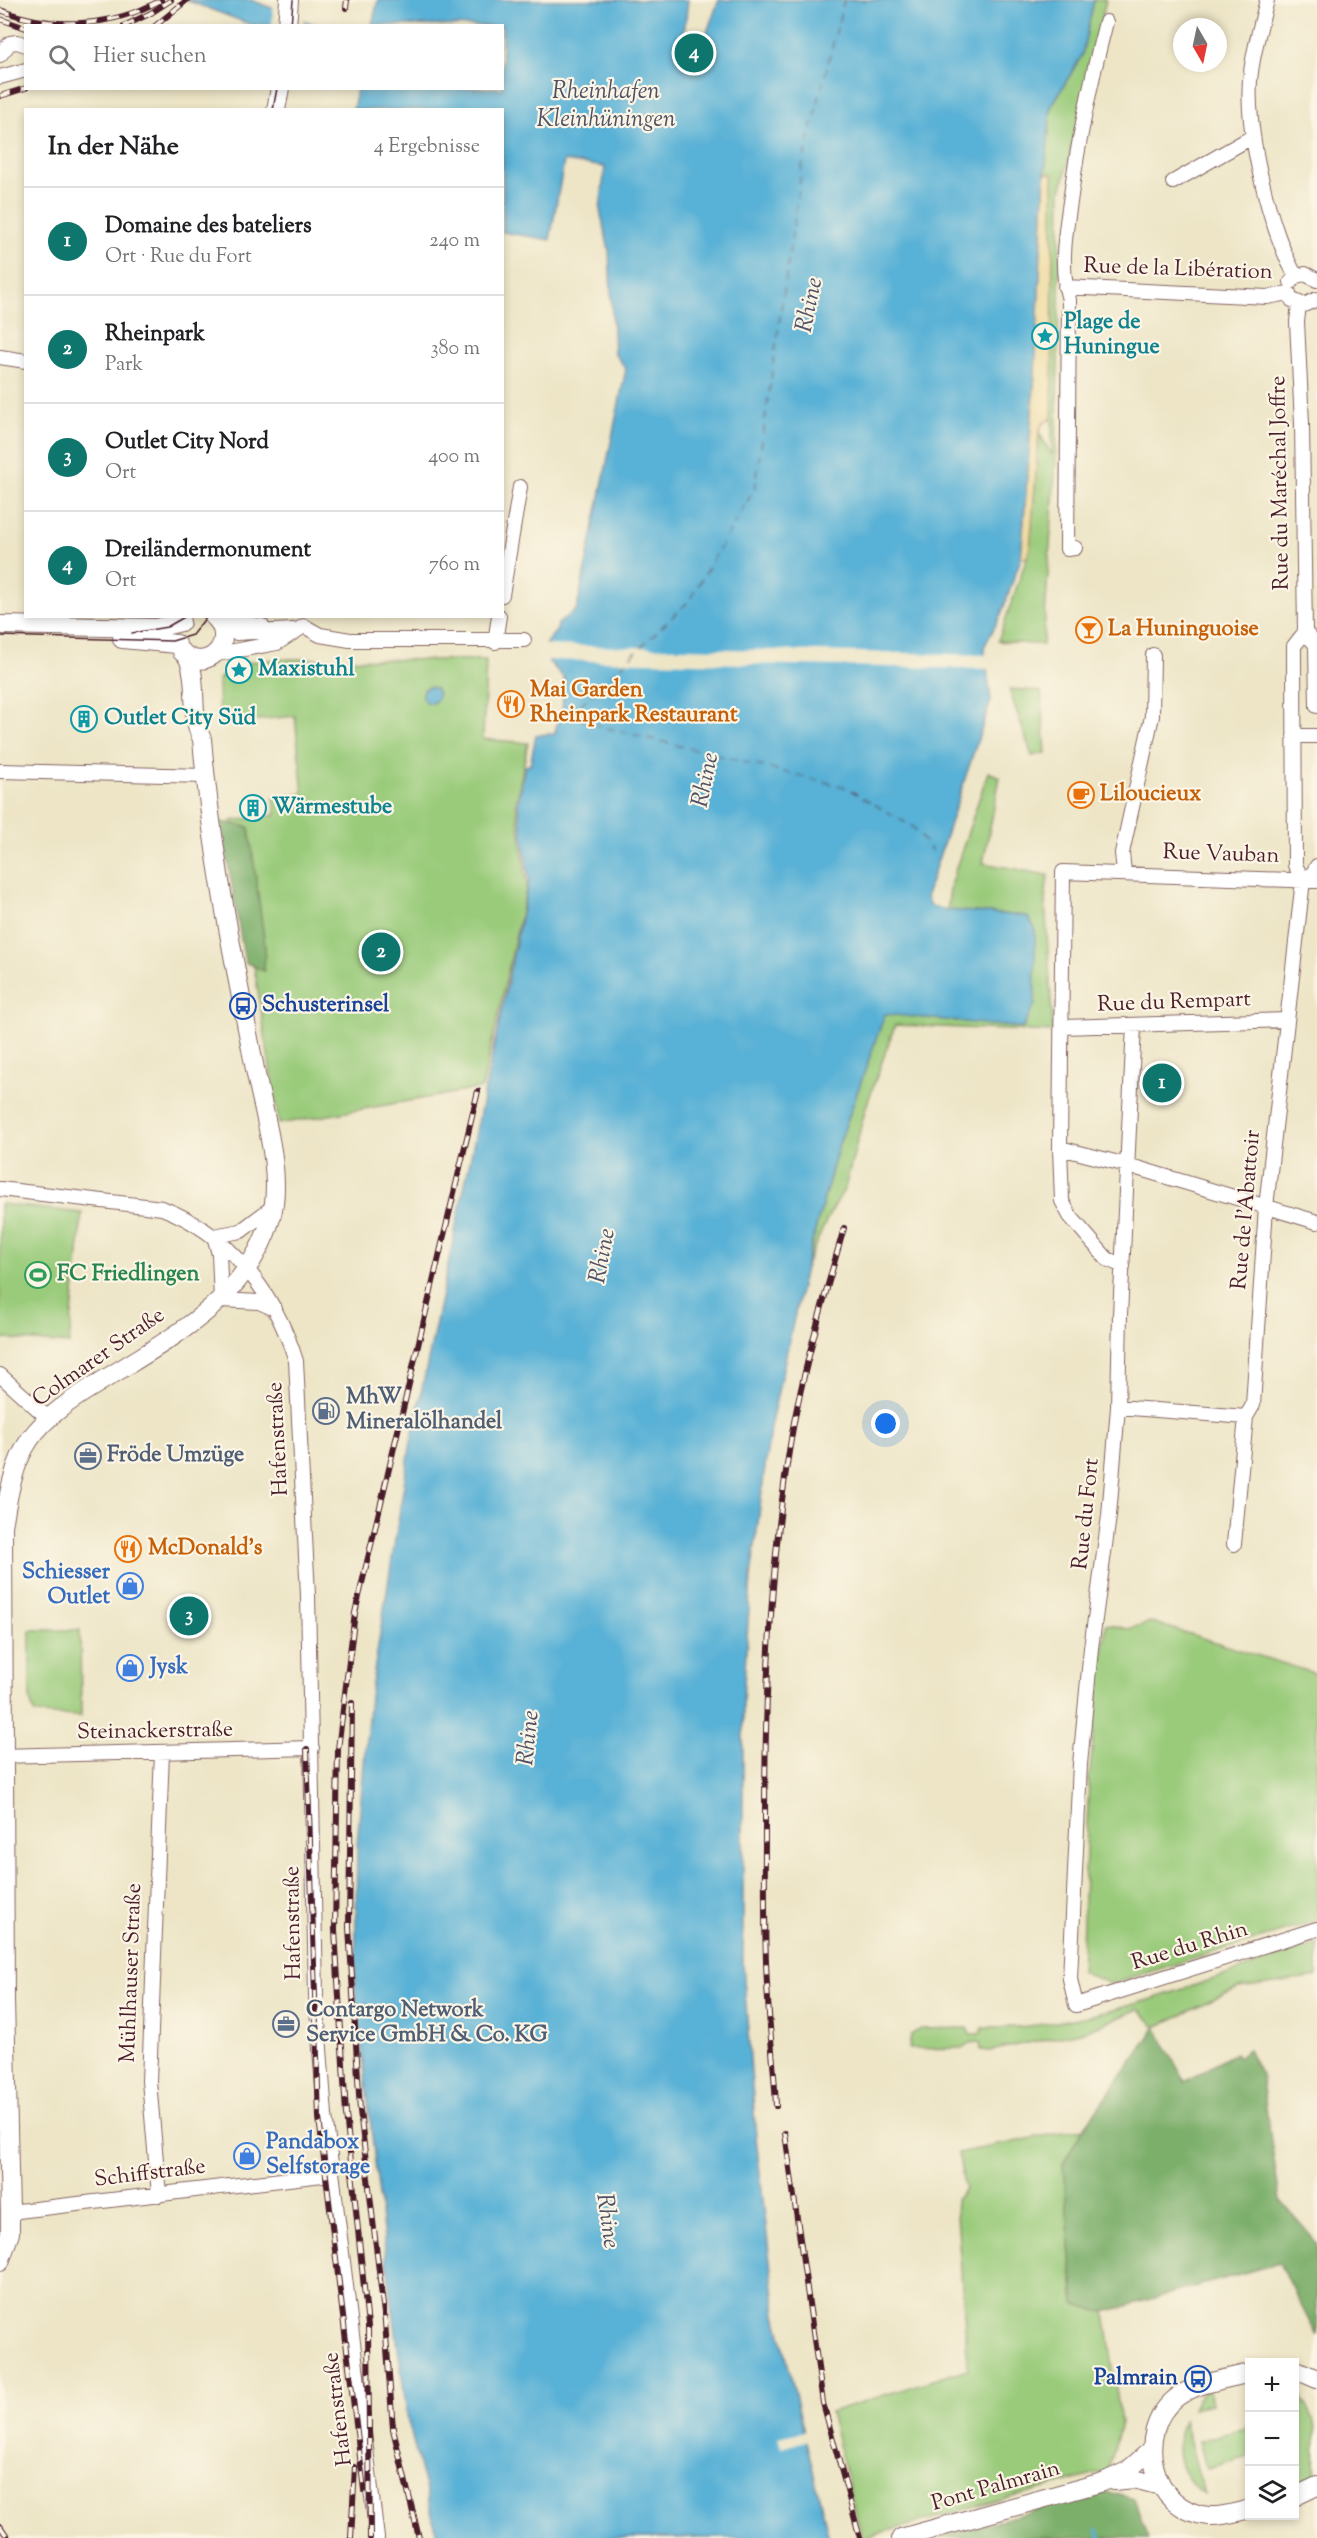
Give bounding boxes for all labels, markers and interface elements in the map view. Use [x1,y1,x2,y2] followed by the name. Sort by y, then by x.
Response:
[1173,18,1227,72] north arrow
[24,24,504,90] search box
[674,31,714,76] pin: 4
[45,41,78,74] icon: search
[93,41,207,73] text: Hier suchen
[536,75,676,137] water label: Rheinhafen Kleinhüningen
[48,129,179,166] text: In der Nähe
[374,133,480,162] text: 4 Ergebnisse
[105,211,312,243] text: Domaine des bateliers
[64,227,71,256] text: 1
[429,227,480,256] text: 240 m
[105,243,252,272] text: Ort · Rue du Fort
[1083,251,1273,289] street label: Rue de la Libération
[788,275,832,335] water label: Rhine
[1064,307,1160,364] place label: Plage de Huningue
[105,319,205,351] text: Rheinpark
[1030,321,1060,351] place icon: Plage de Huningue
[63,335,72,364] text: 2
[431,335,480,364] text: 380 m
[105,351,143,380] text: Park
[1263,375,1299,591] street label: Rue du Maréchal Joffre
[105,427,269,459] text: Outlet City Nord
[63,443,72,472] text: 3
[428,443,480,472] text: 400 m
[105,459,136,488] text: Ort
[105,535,311,567] text: Dreiländermonument
[62,551,73,580] text: 4
[429,551,480,580] text: 760 m
[105,567,136,596] text: Ort
[1108,614,1259,646] place label: La Huninguoise
[1074,615,1104,645] bar icon: La Huninguoise
[258,654,355,686] place label: Maxistuhl
[224,655,254,685] place icon: Maxistuhl
[530,675,738,732] place label: Mai Garden Rheinpark Restaurant
[496,689,526,719] restaurant icon: Mai Garden Rheinpark Restaurant
[104,703,257,735] place label: Outlet City Süd
[69,704,99,734] building icon: Outlet City Süd
[684,750,728,810] water label: Rhine
[1100,779,1201,811] place label: Liloucieux
[1066,780,1096,810] cafe icon: Liloucieux
[272,792,392,824] place label: Wärmestube
[238,793,268,823] building icon: Wärmestube
[1162,837,1280,873] street label: Rue Vauban
[362,930,400,974] pin: 2
[1097,984,1252,1022] street label: Rue du Rempart
[262,990,390,1022] place label: Schusterinsel
[228,991,258,1021] bus stop icon: Schusterinsel
[1142,1060,1182,1106] pin: 1
[1224,1129,1270,1291] street label: Rue de l'Abattoir
[581,1226,625,1286] water label: Rhine
[57,1259,200,1291] place label: FC Friedlingen
[23,1260,53,1290] sports icon: FC Friedlingen
[26,1300,172,1416] street label: Colmarer Straße
[260,1381,298,1497] street label: Hafenstraße
[346,1382,503,1439] place label: MhW Mineralölhandel
[311,1396,341,1426] fuel station icon: MhW Mineralölhandel
[871,1409,900,1438] your location
[107,1440,244,1472] place label: Fröde Umzüge
[73,1441,103,1471] office icon: Fröde Umzüge
[1065,1456,1109,1571] street label: Rue du Fort
[148,1533,263,1565] place label: McDonald's
[113,1534,143,1564] restaurant icon: McDonald's
[22,1557,111,1614] place label: Schiesser Outlet
[115,1571,145,1601] shop icon: Schiesser Outlet
[170,1594,208,1638] pin: 3
[148,1652,188,1684] place label: Jysk
[115,1653,145,1683] shop icon: Jysk
[509,1709,549,1767] water label: Rhine
[77,1715,233,1749] street label: Steinackerstraße
[277,1866,311,1980] street label: Hafenstraße
[113,1883,151,2063] street label: Mühlhauser Straße
[1128,1914,1252,1980] street label: Rue du Rhin
[306,1995,548,2052] place label: Contargo Network Service GmbH & Co. KG
[271,2009,301,2039] office icon: Contargo Network Service GmbH & Co. KG
[266,2127,370,2184] place label: Pandabox Selfstorage
[232,2141,262,2171] shop icon: Pandabox Selfstorage
[93,2151,207,2197] street label: Schiffstraße
[586,2191,628,2251] water label: Rhine
[316,2350,362,2468] street label: Hafenstraße
[1245,2358,1299,2520] map controls
[1245,2358,1299,2412] button: +
[1094,2363,1178,2395] place label: Palmrain
[1183,2364,1213,2394] bus stop icon: Palmrain
[1245,2412,1299,2466] button: −
[928,2453,1064,2521] street label: Pont Palmrain
[1245,2466,1299,2520] button: layers

